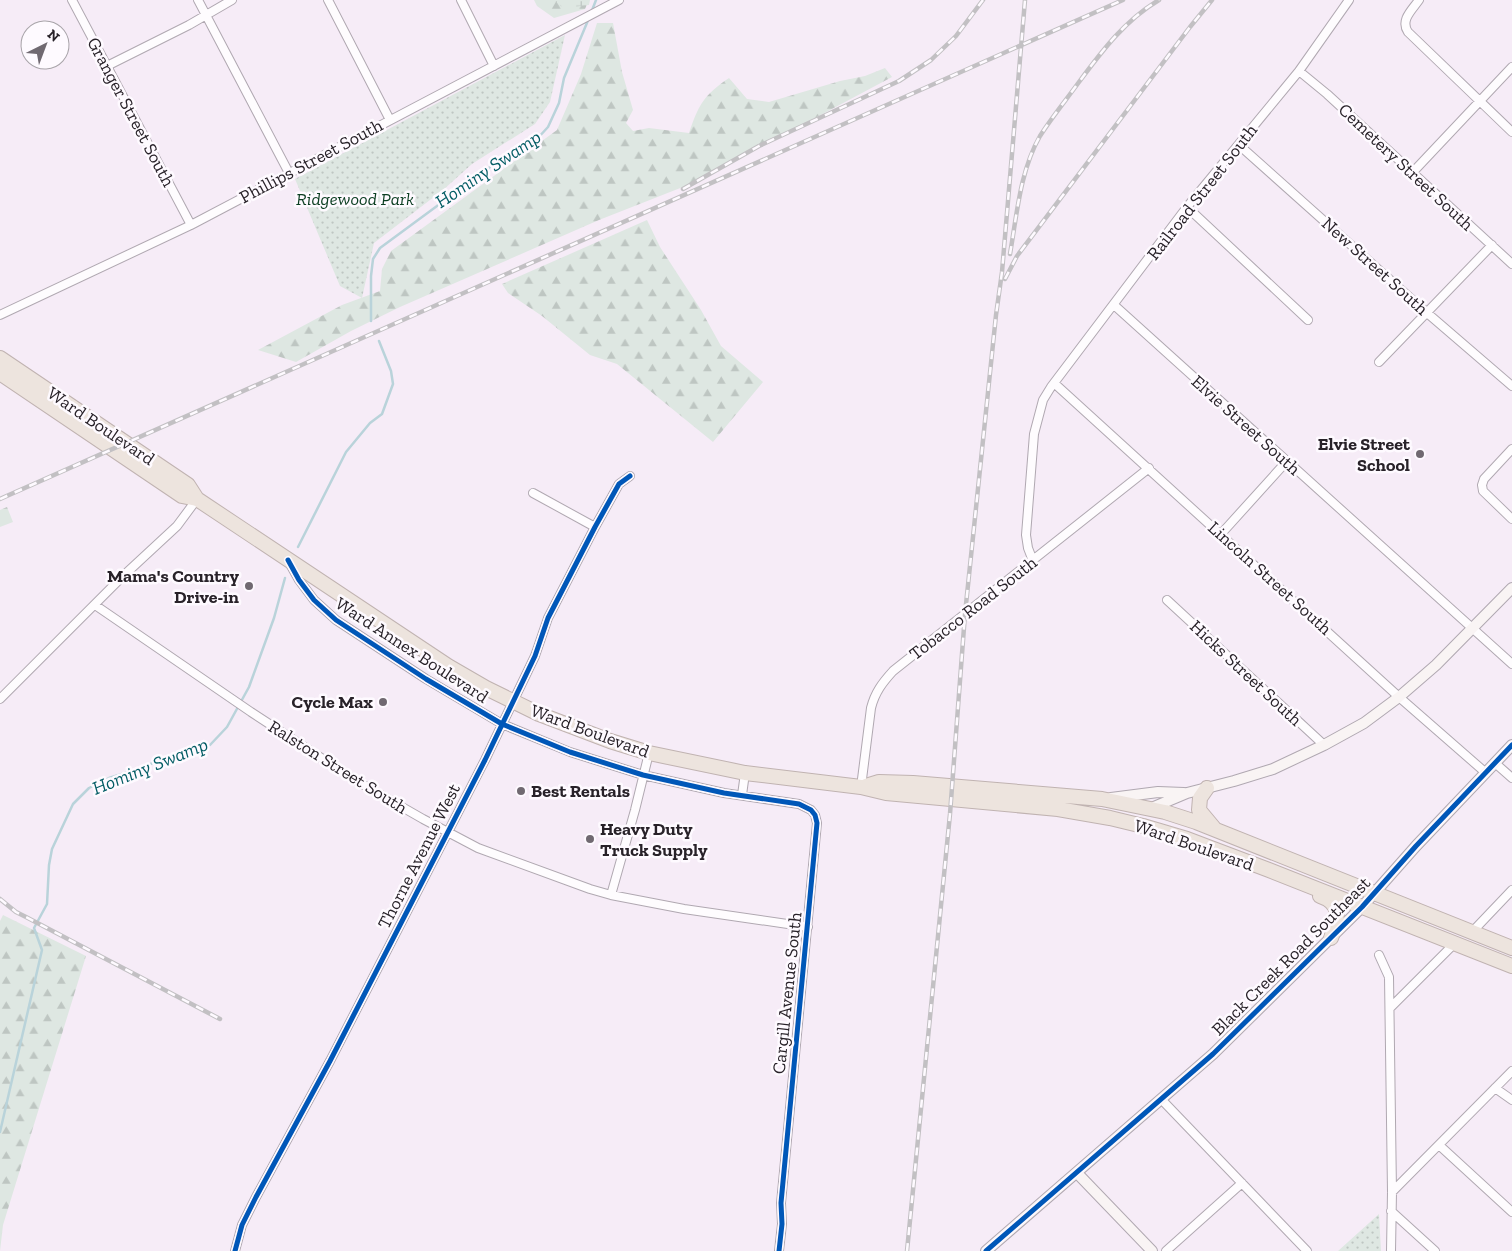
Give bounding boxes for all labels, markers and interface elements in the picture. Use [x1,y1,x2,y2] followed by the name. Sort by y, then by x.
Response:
[20,20,70,70] north arrow
[44,26,63,46] text: N
[82,34,180,190] street label: Granger Street South
[1334,99,1478,235] street label: Cemetery Street South
[236,114,386,208] street label: Phillips Street South
[1142,120,1262,264] street label: Railroad Street South
[431,125,545,213] water label: Hominy Swamp
[296,188,414,210] park label: Ridgewood Park
[1317,212,1433,320] street label: New Street South
[1187,370,1305,480] street label: Elvie Street South
[43,382,159,470] street label: Ward Boulevard
[1318,433,1411,476] place label: Elvie Street School
[1414,448,1426,460] marker: Elvie Street School
[1204,517,1336,639] street label: Lincoln Street South
[905,551,1041,665] street label: Tobacco Road South
[107,565,239,608] place label: Mama's Country Drive-in
[243,580,255,592] marker: Mama's Country Drive-in
[331,592,493,708] street label: Ward Annex Boulevard
[1185,615,1307,731] street label: Hicks Street South
[292,691,373,713] place label: Cycle Max
[377,696,389,708] marker: Cycle Max
[528,699,652,763] street label: Ward Boulevard
[264,715,412,819] street label: Ralston Street South
[89,732,211,800] water label: Hominy Swamp
[373,779,465,932] street label: Thorne Avenue West
[531,780,630,802] place label: Best Rentals
[515,785,527,797] marker: Best Rentals
[1131,814,1257,876] street label: Ward Boulevard
[600,818,708,861] place label: Heavy Duty Truck Supply
[584,833,596,845] marker: Heavy Duty Truck Supply
[1207,872,1375,1040] street label: Black Creek Road Southeast
[768,911,806,1075] street label: Cargill Avenue South

